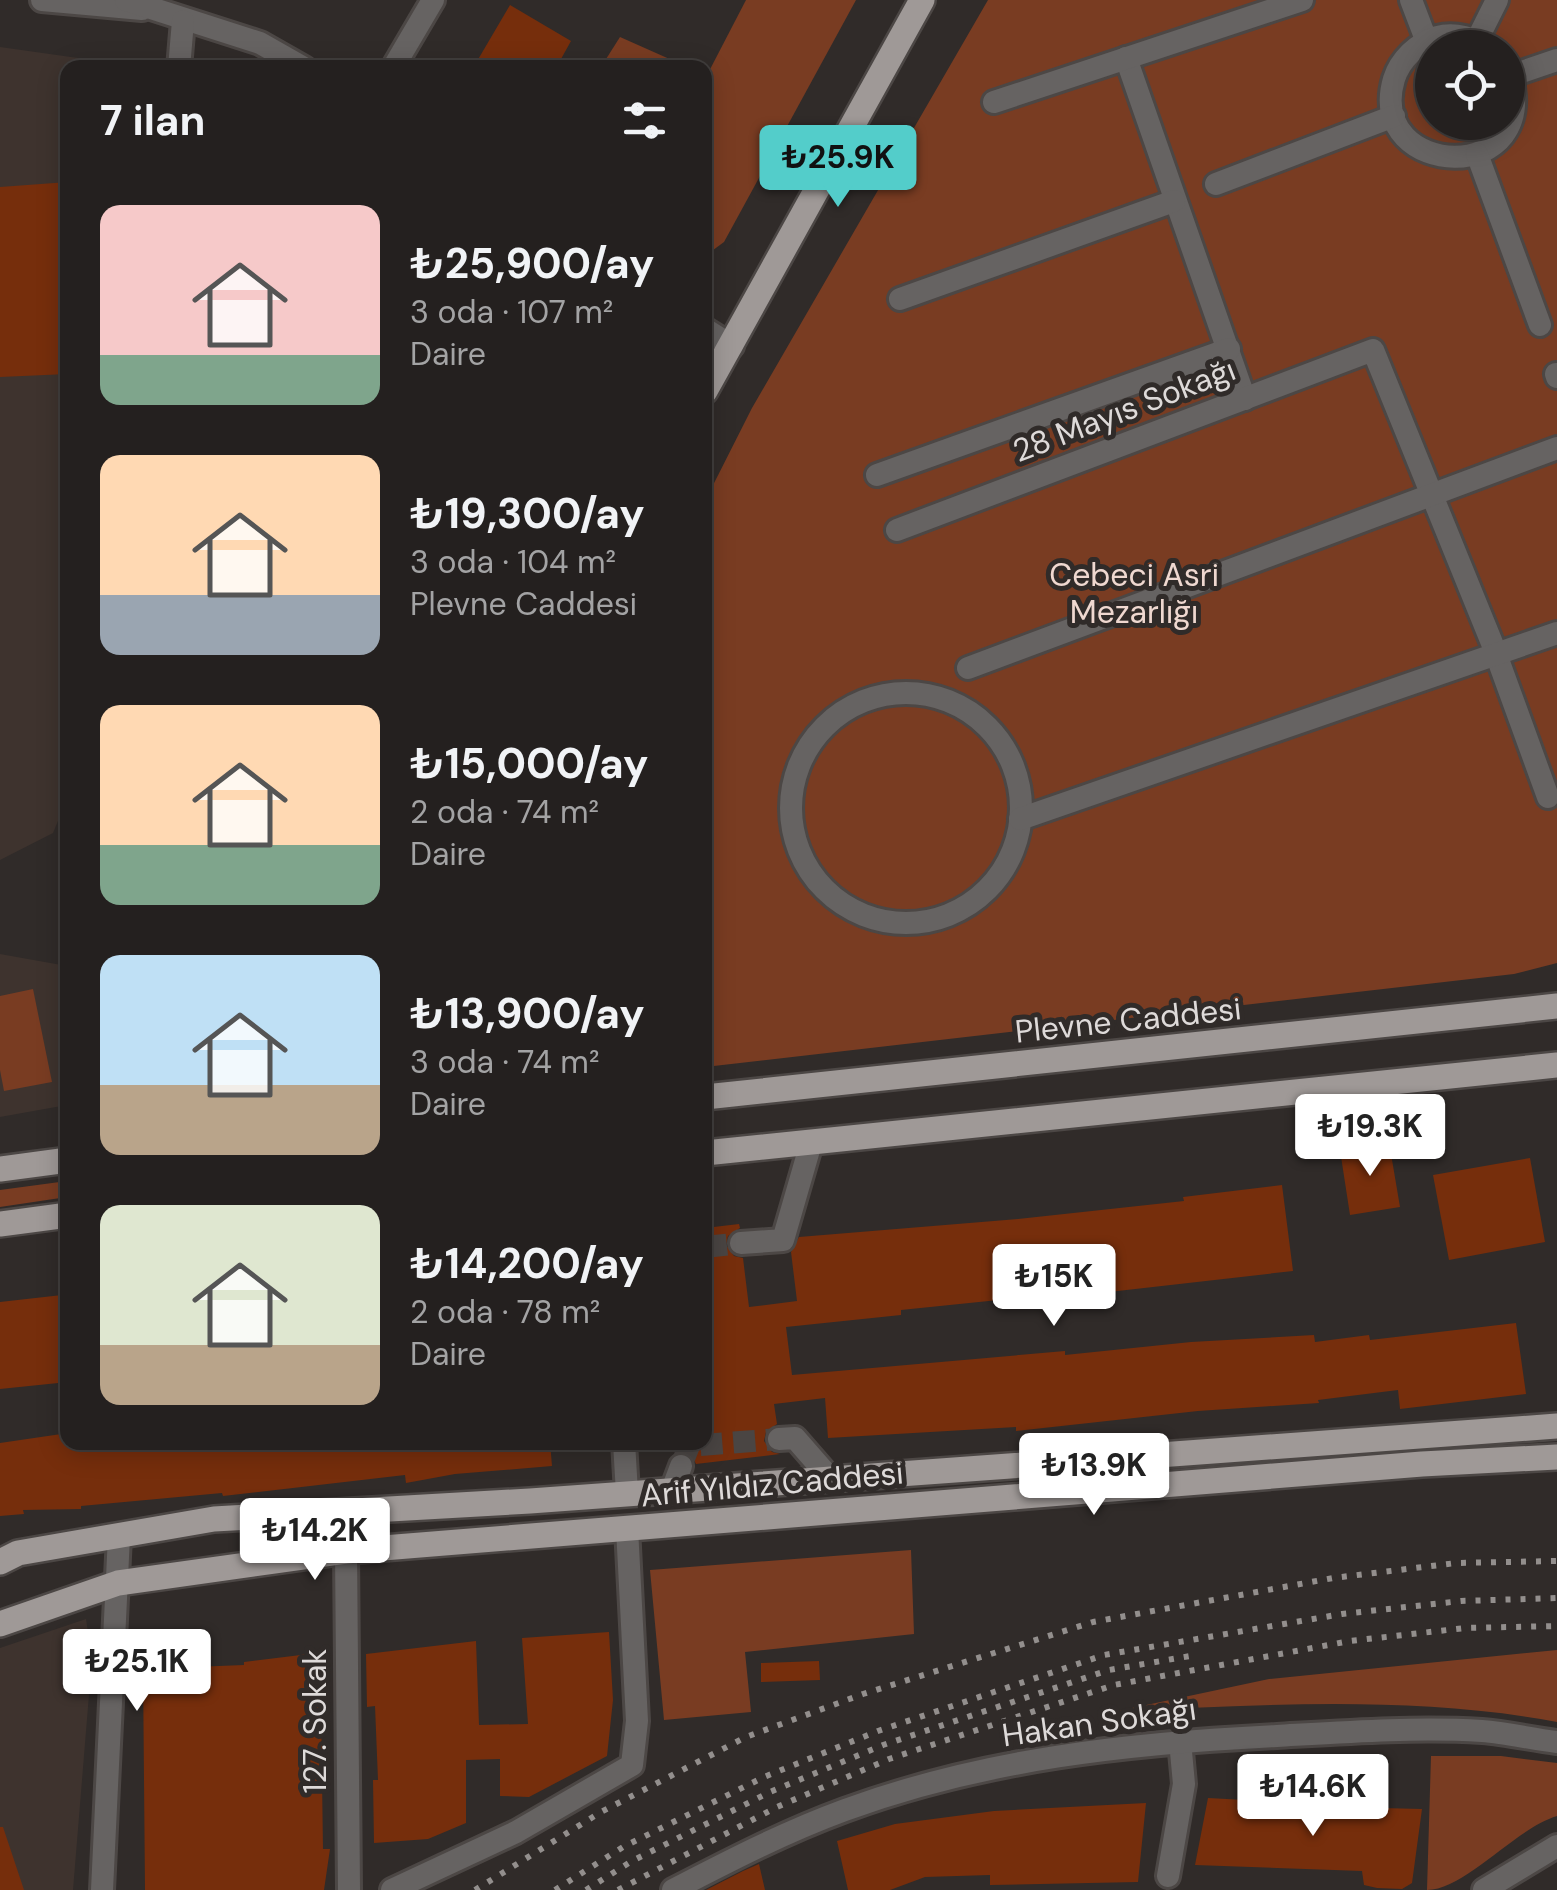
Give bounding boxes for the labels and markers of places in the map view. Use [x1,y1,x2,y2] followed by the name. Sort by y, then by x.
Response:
[757,125,919,210] pin: ₺25.9K
[1289,1094,1451,1179] pin: ₺19.3K
[995,1244,1113,1329] pin: ₺15K
[1013,1433,1175,1518] pin: ₺13.9K
[234,1498,396,1583] pin: ₺14.2K
[56,1629,218,1714] pin: ₺25.1K
[1232,1754,1394,1839] pin: ₺14.6K

